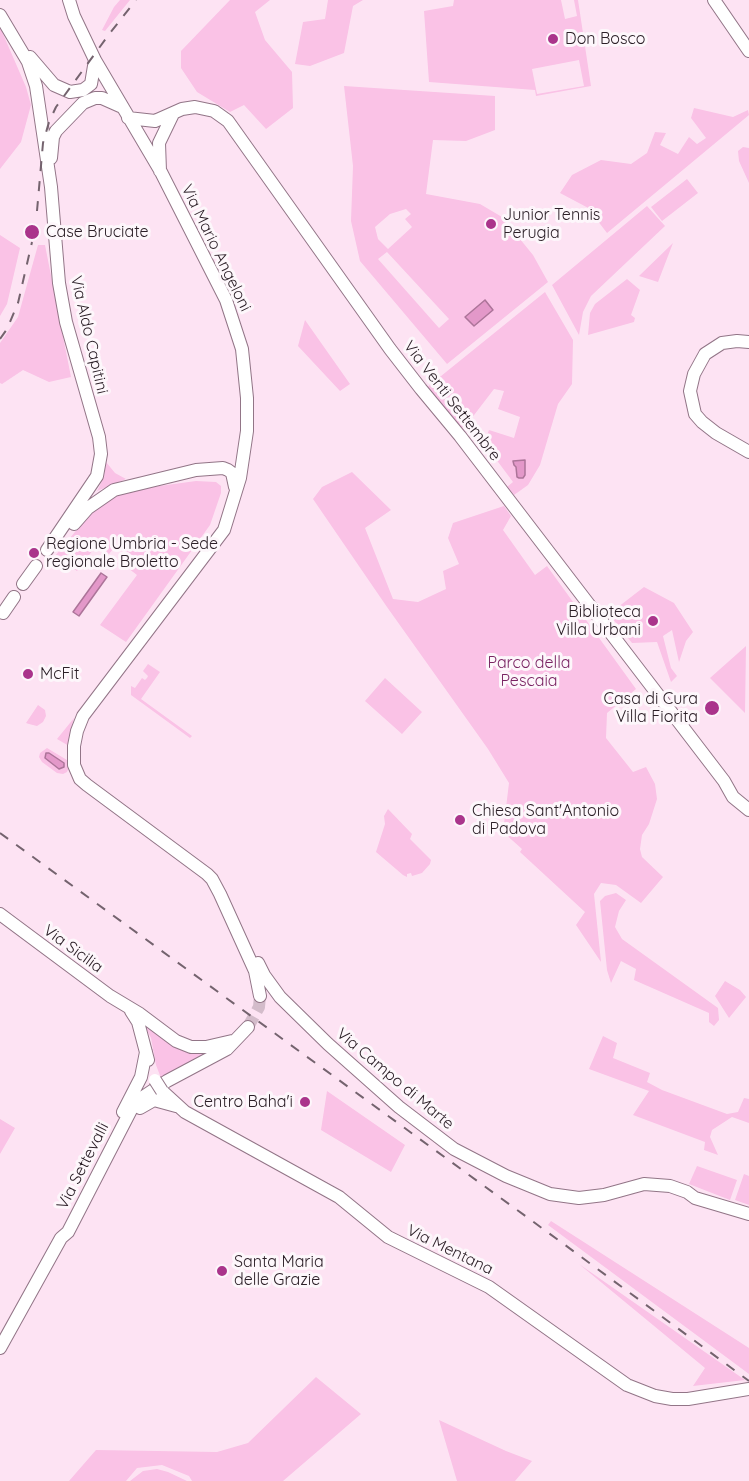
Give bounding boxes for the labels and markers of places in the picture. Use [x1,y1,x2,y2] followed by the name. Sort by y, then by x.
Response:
[565,29,645,49] place label: Don Bosco
[546,32,560,46] marker: Don Bosco
[503,205,600,243] place label: Junior Tennis Perugia
[484,217,498,231] marker: Junior Tennis Perugia
[46,222,149,242] place label: Case Bruciate
[23,223,41,241] marker: Case Bruciate
[46,534,218,572] place label: Regione Umbria - Sede regionale Broletto
[27,546,41,560] marker: Regione Umbria - Sede regionale Broletto
[556,602,641,640] place label: Biblioteca Villa Urbani
[646,614,660,628] marker: Biblioteca Villa Urbani
[40,664,79,684] place label: McFit
[21,667,35,681] marker: McFit
[603,689,698,727] place label: Casa di Cura Villa Fiorita
[703,699,721,717] marker: Casa di Cura Villa Fiorita
[472,801,619,839] place label: Chiesa Sant'Antonio di Padova
[453,813,467,827] marker: Chiesa Sant'Antonio di Padova
[194,1092,293,1112] place label: Centro Baha'i
[298,1095,312,1109] marker: Centro Baha'i
[234,1252,324,1290] place label: Santa Maria delle Grazie
[215,1264,229,1278] marker: Santa Maria delle Grazie

